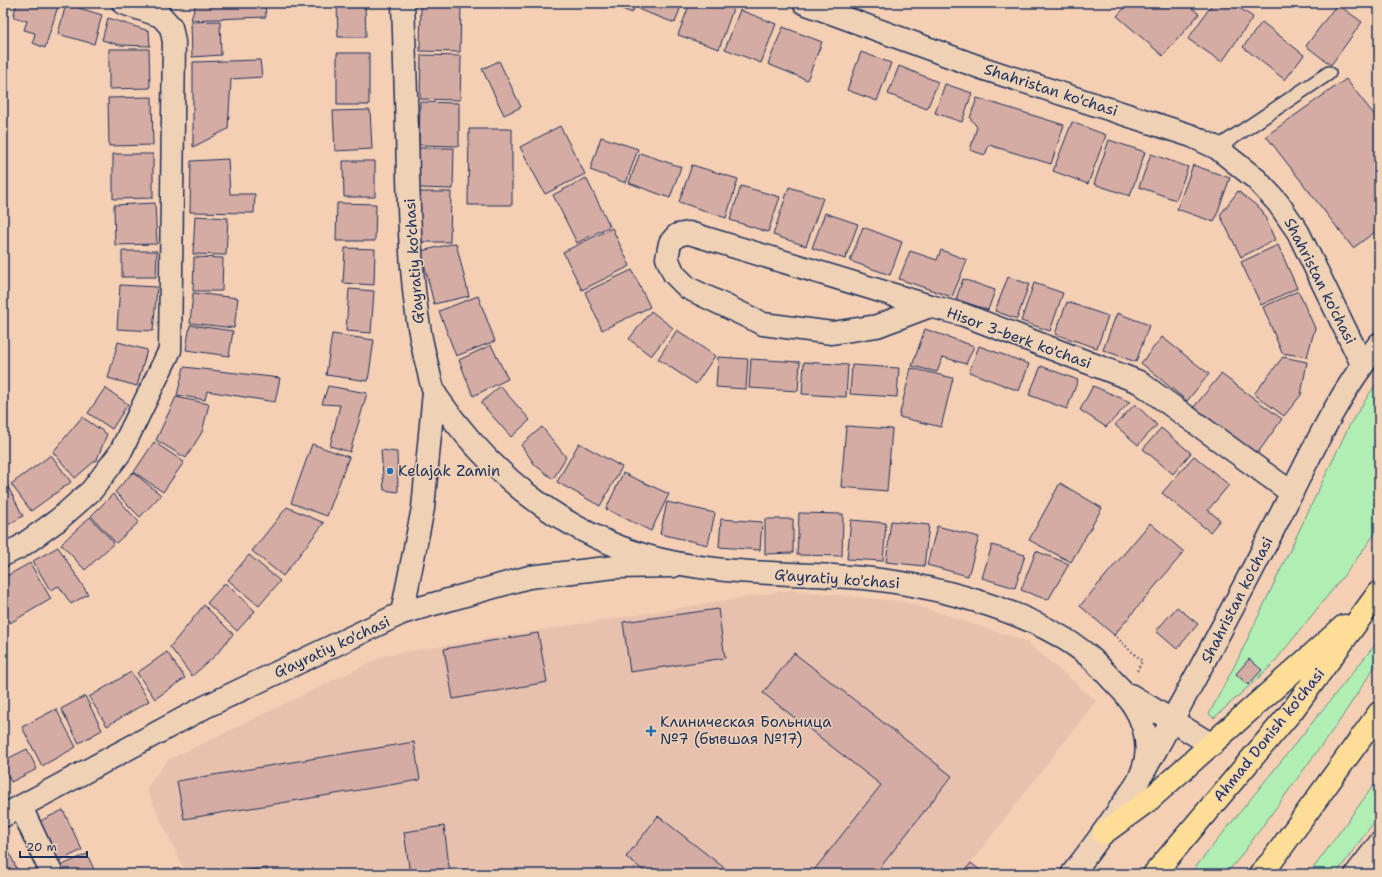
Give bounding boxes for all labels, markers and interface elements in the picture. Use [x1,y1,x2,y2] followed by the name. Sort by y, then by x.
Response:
[982,59,1120,121] street label: Shahristan ko'chasi
[400,198,428,324] street label: G'ayratiy ko'chasi
[1279,214,1361,348] street label: Shahristan ko'chasi
[944,302,1094,374] street label: Hisor 3-berk ko'chasi
[398,461,500,481] place label: Kelajak Zamin
[385,466,395,476] marker: Kelajak Zamin
[1196,533,1278,667] street label: Shahristan ko'chasi
[774,565,900,593] street label: G'ayratiy ko'chasi
[271,611,393,683] street label: G'ayratiy ko'chasi
[1209,664,1329,806] street label: Ahmad Donish ko'chasi
[660,712,832,749] place label: Клиническая Больница №7 (бывшая №17)
[645,725,657,737] marker: Клиническая Больница №7 (бывшая №17)
[20,833,87,859] scale bar
[26,839,57,855] text: 20 m

